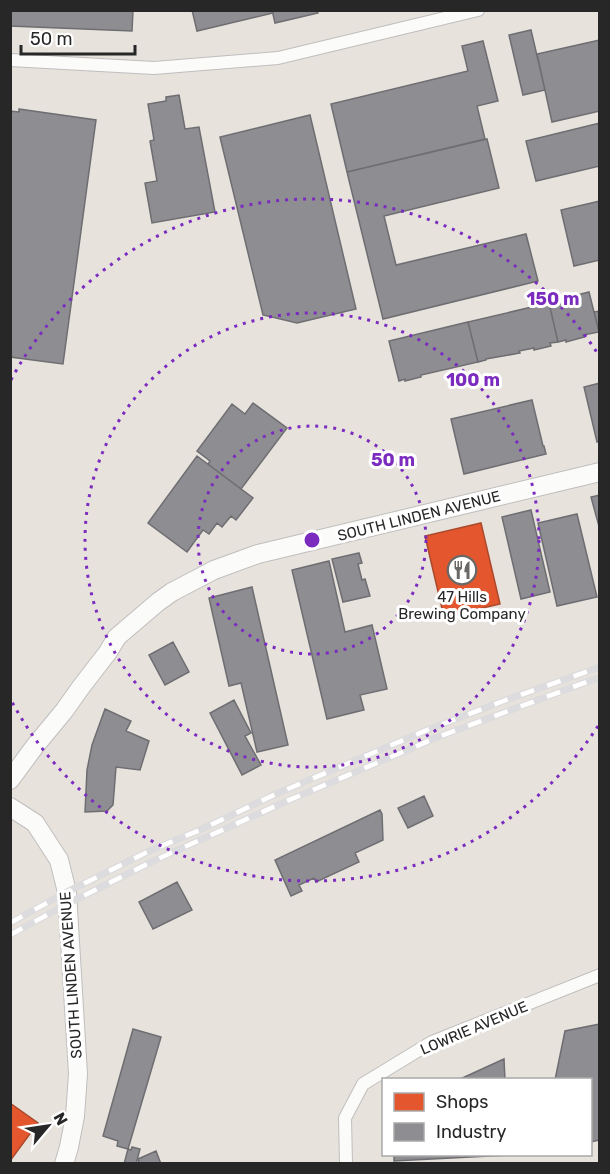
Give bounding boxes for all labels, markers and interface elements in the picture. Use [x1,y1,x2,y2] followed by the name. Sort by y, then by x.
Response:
[21,18,135,56] scale bar
[30,28,73,50] text: 50 m
[526,288,580,310] text: 150 m
[446,369,500,391] text: 100 m
[371,449,415,471] text: 50 m
[336,487,502,545] street label: SOUTH LINDEN AVENUE
[302,530,322,550] centre of rings
[446,554,478,586] restaurant icon: 47 Hills Brewing Company
[398,588,526,623] place label: 47 Hills Brewing Company
[56,891,86,1059] street label: SOUTH LINDEN AVENUE
[418,997,530,1059] street label: LOWRIE AVENUE
[382,1078,592,1156] legend
[436,1091,488,1113] text: Shops
[18,1096,78,1156] north arrow
[50,1109,72,1129] text: N
[436,1121,506,1143] text: Industry

